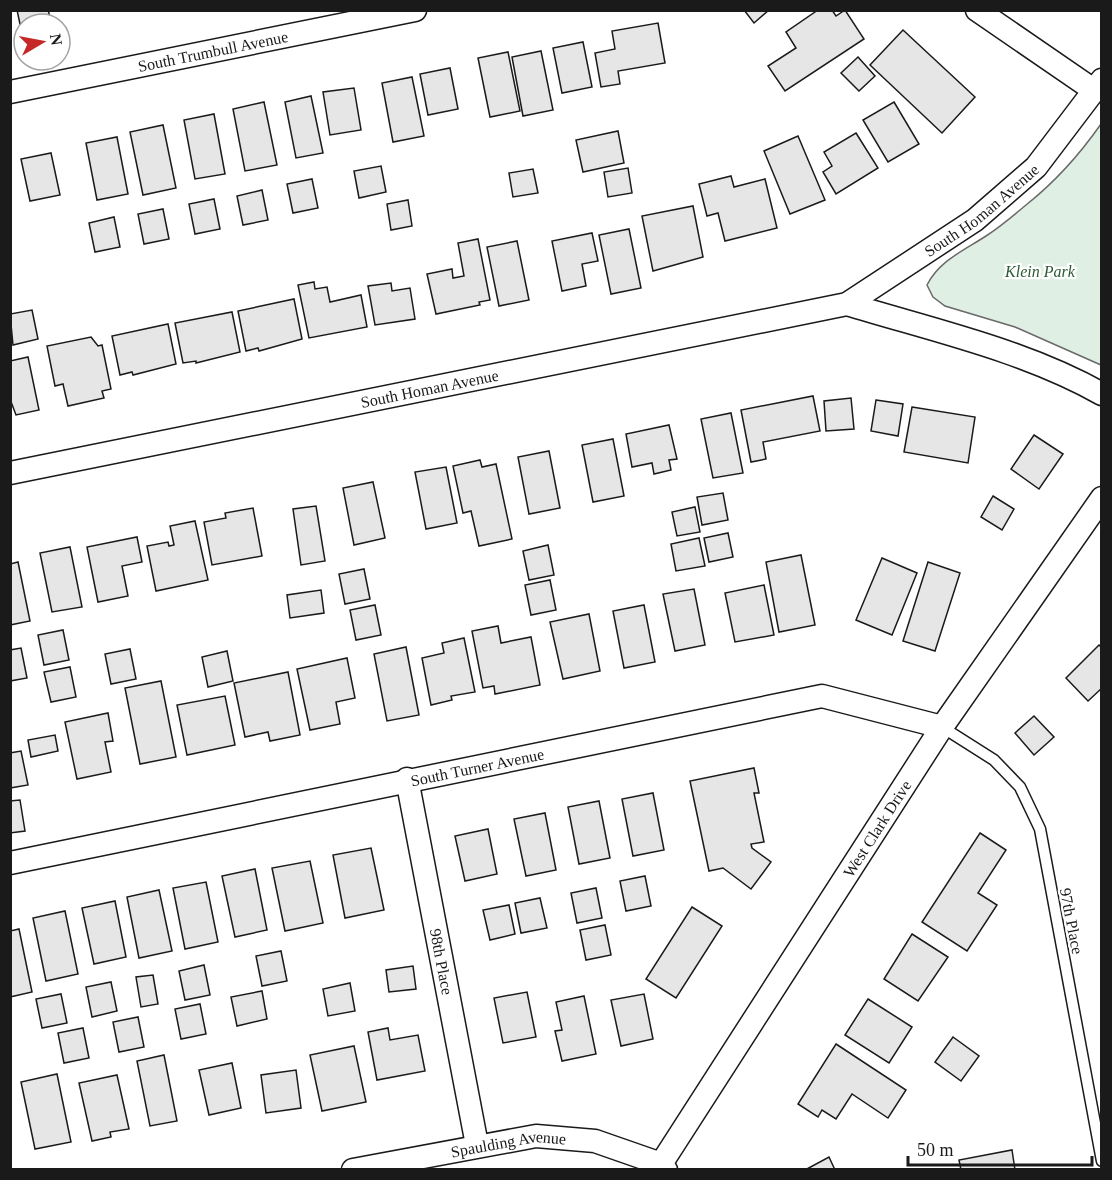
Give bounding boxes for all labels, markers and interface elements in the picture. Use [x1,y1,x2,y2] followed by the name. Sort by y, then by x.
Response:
[12,12,72,72] north arrow
[136,28,290,75] street label: South Trumbull Avenue
[47,32,66,47] text: N
[921,161,1042,260] street label: South Homan Avenue
[1004,263,1076,280] park label: Klein Park
[359,367,500,411] street label: South Homan Avenue
[409,745,546,789] street label: South Turner Avenue
[840,777,915,880] street label: West Clark Drive
[1057,887,1086,956] street label: 97th Place
[427,927,456,996] street label: 98th Place
[450,1128,567,1161] street label: Spaulding Avenue
[908,1129,1092,1167] scale bar
[917,1140,954,1160] text: 50 m

